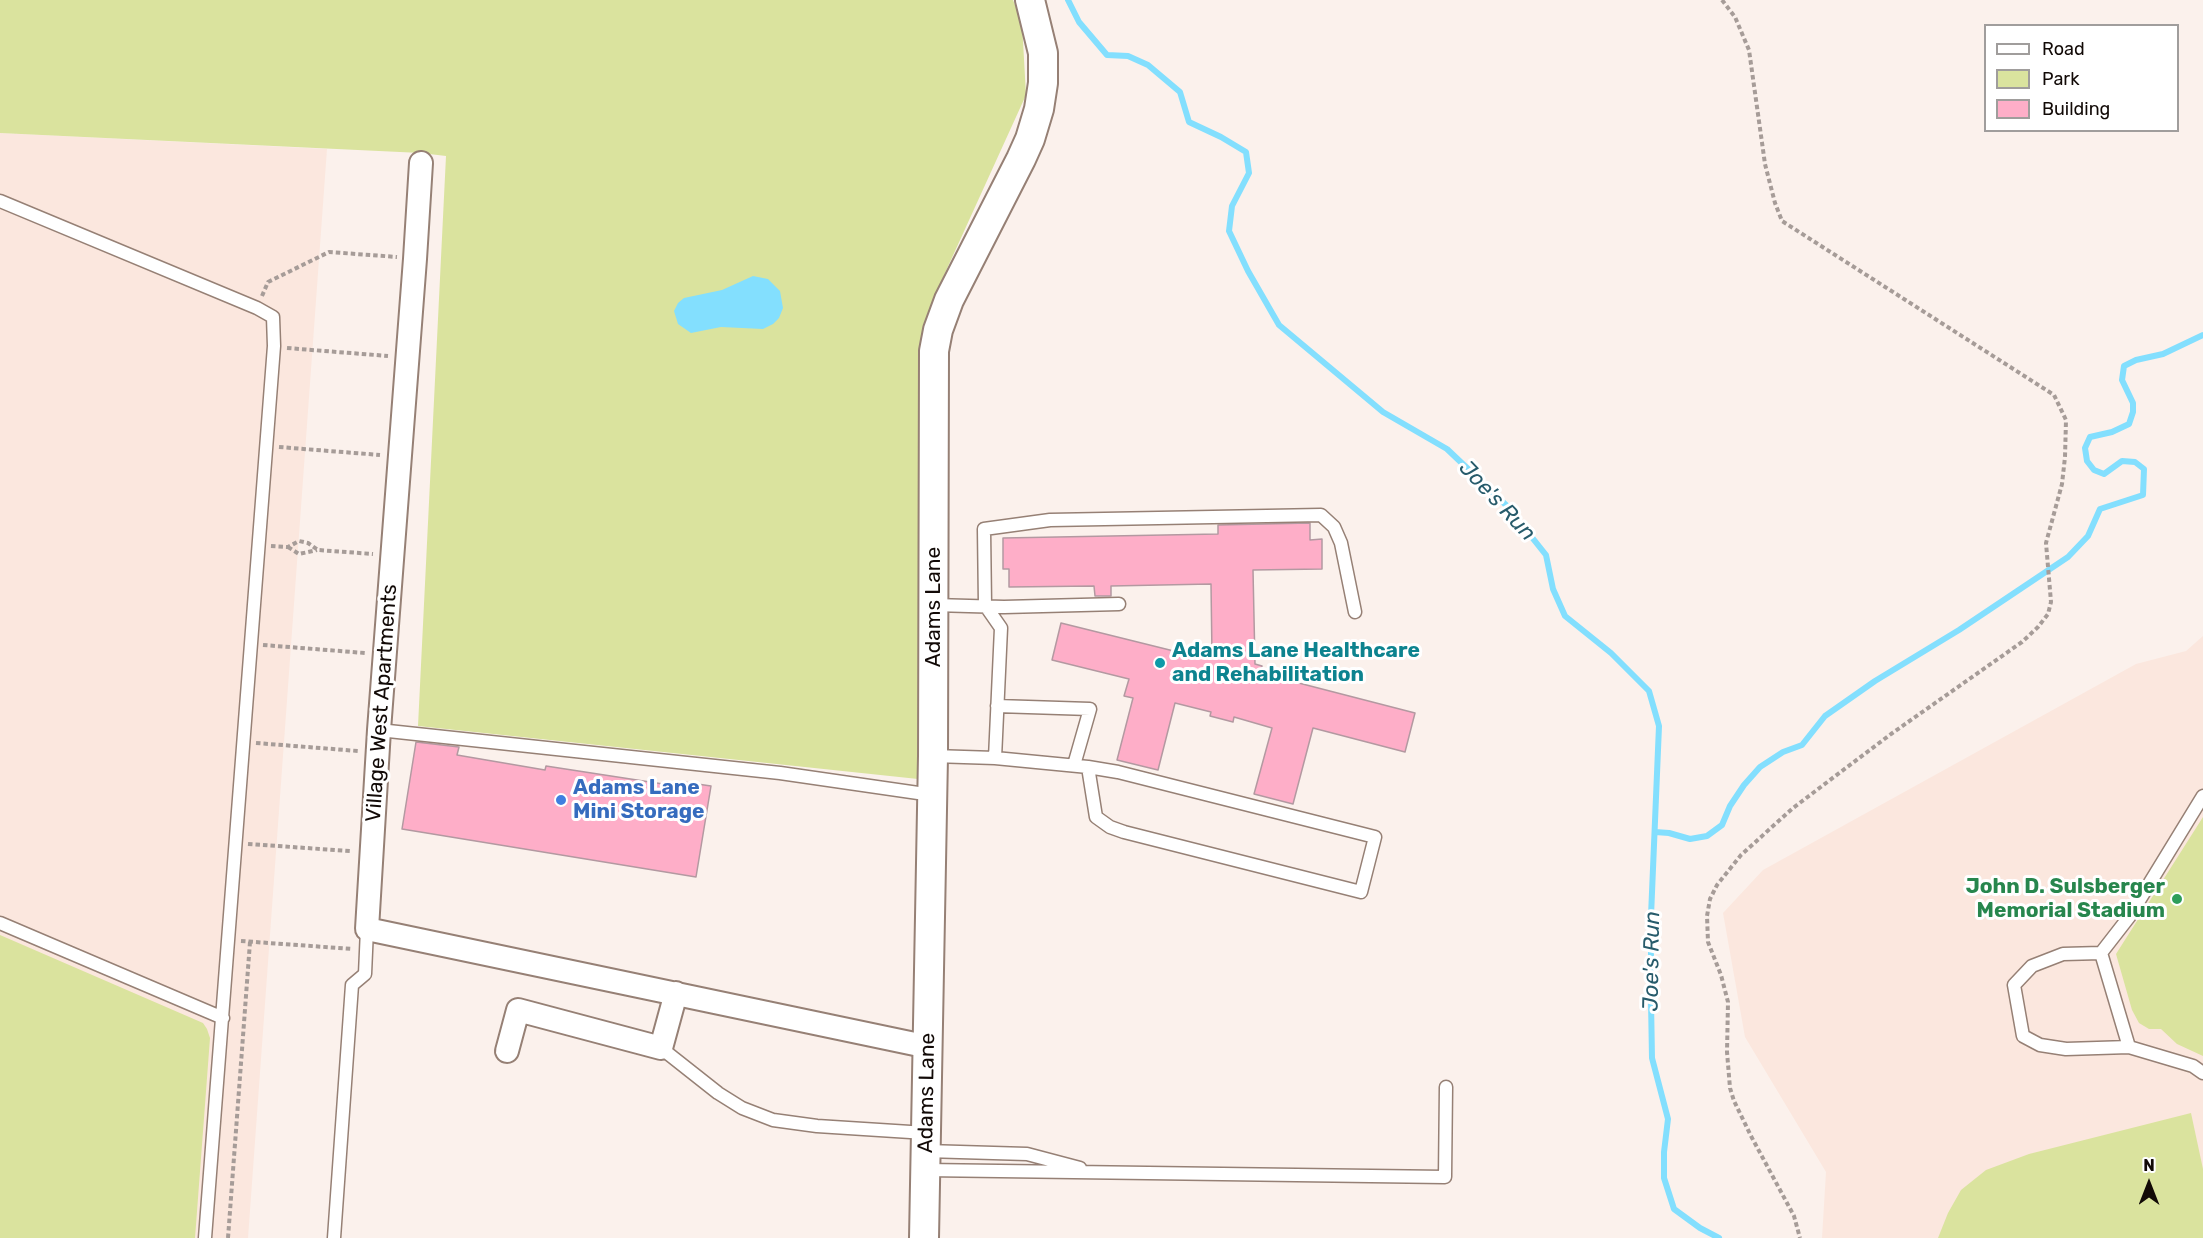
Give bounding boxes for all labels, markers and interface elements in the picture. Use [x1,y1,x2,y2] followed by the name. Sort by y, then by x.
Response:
[1984,24,2179,132] legend
[2042,38,2085,60] text: Road
[2042,68,2079,90] text: Park
[2042,98,2110,120] text: Building
[1453,455,1541,547] water label: Joe's Run
[921,547,947,667] street label: Adams Lane
[361,583,403,823] street label: Village West Apartments
[1172,638,1420,688] place label: Adams Lane Healthcare and Rehabilitation
[1153,656,1167,670] marker: Adams Lane Healthcare and Rehabilitation
[573,775,704,825] place label: Adams Lane Mini Storage
[554,793,568,807] marker: Adams Lane Mini Storage
[1966,874,2165,924] place label: John D. Sulsberger Memorial Stadium
[2170,892,2184,906] marker: John D. Sulsberger Memorial Stadium
[1638,911,1666,1011] water label: Joe's Run
[913,1033,941,1153] street label: Adams Lane
[2119,1154,2179,1214] north arrow
[2143,1156,2155,1175] text: N

